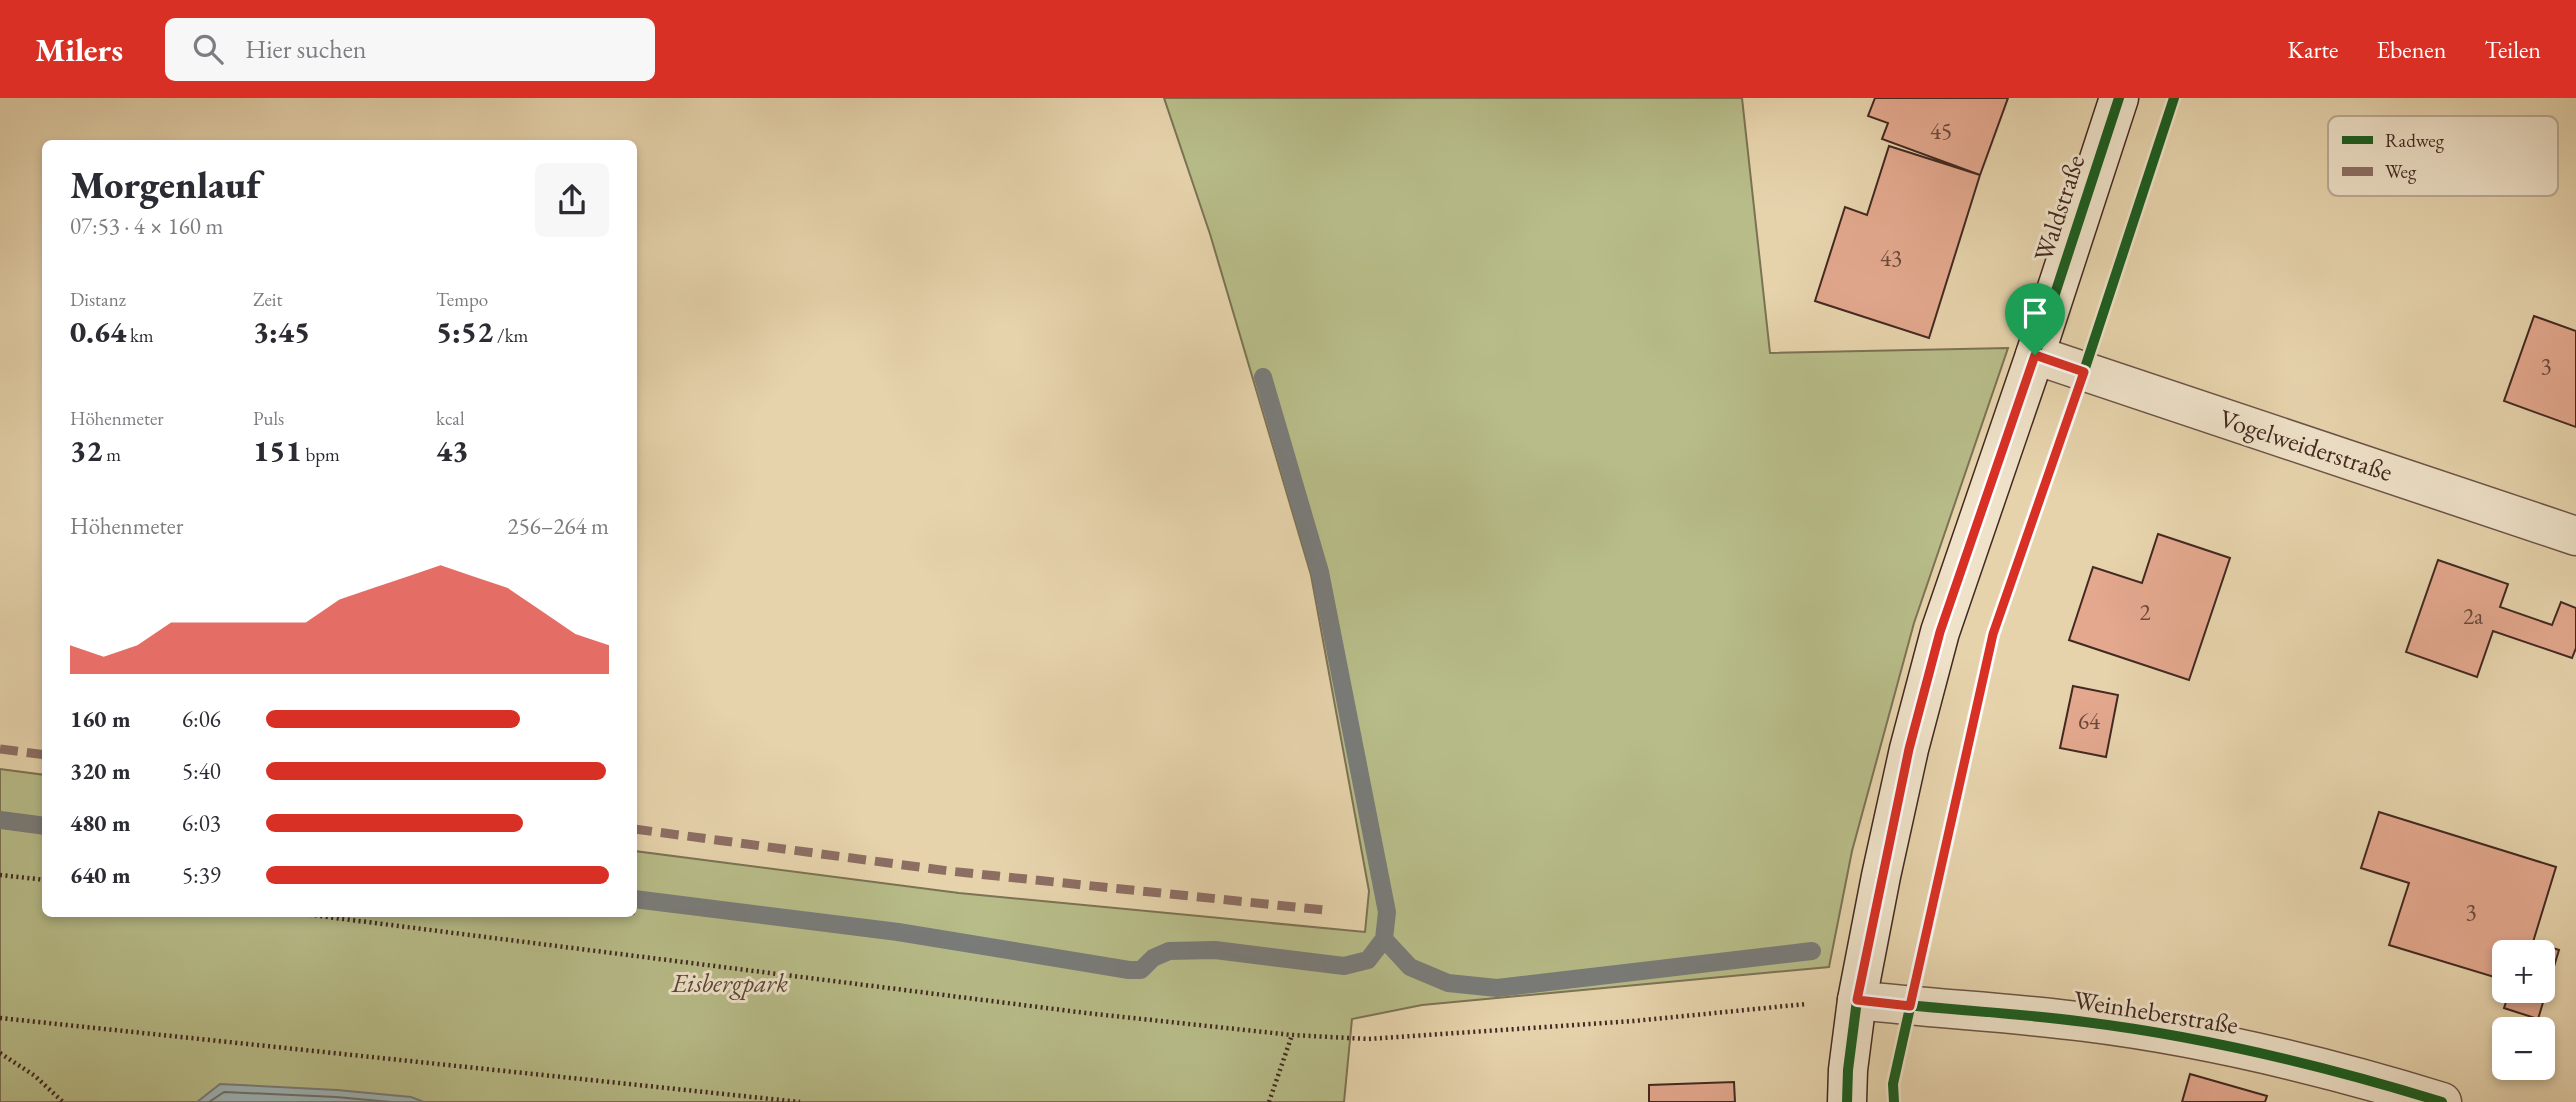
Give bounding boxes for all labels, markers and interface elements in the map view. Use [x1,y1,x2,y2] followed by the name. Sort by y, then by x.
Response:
[165,18,655,81] search box
[35,28,123,71] text: Milers
[189,30,227,68] icon: search
[245,32,367,66] text: Hier suchen
[2288,34,2338,65] text: Karte
[2376,34,2446,65] text: Ebenen
[2484,34,2541,65] text: Teilen
[1930,116,1952,146] house number: 45
[2328,116,2558,196] legend
[2385,128,2445,153] text: Radweg
[2026,151,2092,265] street label: Waldstraße
[2385,159,2417,184] text: Weg
[70,160,260,209] text: Morgenlauf
[535,163,609,237] button: share
[70,211,223,241] text: 07:53 · 4 × 160 m
[1880,243,1902,273] house number: 43
[2005,283,2065,355] pin
[70,287,126,312] text: Distanz
[253,287,283,312] text: Zeit
[436,287,488,312] text: Tempo
[2016,294,2054,332] icon: arrive
[70,312,126,351] text: 0.64
[253,312,310,351] text: 3:45
[436,312,493,351] text: 5:52
[126,323,154,348] text: km
[493,323,528,348] text: /km
[2540,351,2552,381] house number: 3
[2215,401,2397,489] street label: Vogelweiderstraße
[70,406,164,431] text: Höhenmeter
[253,406,284,431] text: Puls
[436,406,465,431] text: kcal
[70,431,102,470] text: 32
[253,431,302,470] text: 151
[436,431,468,470] text: 43
[102,442,121,467] text: m
[302,442,340,467] text: bpm
[70,511,183,541] text: Höhenmeter
[508,511,609,541] text: 256–264 m
[2139,597,2151,627] house number: 2
[2463,601,2484,631] house number: 2a
[70,704,131,734] text: 160 m
[182,704,221,734] text: 6:06
[2078,706,2101,736] house number: 64
[70,756,131,786] text: 320 m
[182,756,221,786] text: 5:40
[70,808,131,838] text: 480 m
[182,808,221,838] text: 6:03
[70,860,131,890] text: 640 m
[182,860,221,890] text: 5:39
[2465,897,2477,927] house number: 3
[2492,940,2555,1080] map controls
[2492,940,2555,1003] button: +
[671,966,788,1000] park label: Eisbergpark
[2071,982,2241,1042] street label: Weinheberstraße
[2492,1017,2555,1080] button: −

